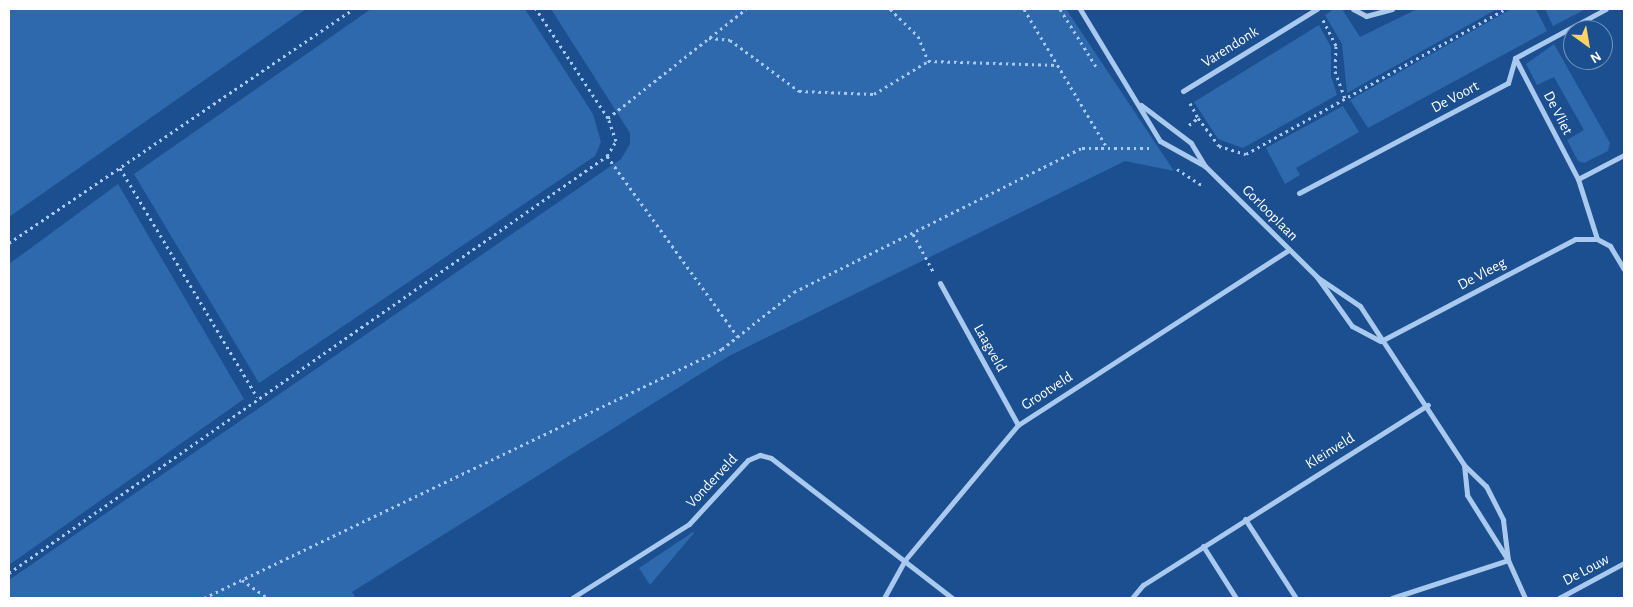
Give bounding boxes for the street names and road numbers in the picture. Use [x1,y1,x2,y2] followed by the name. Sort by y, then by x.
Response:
[1198,23,1262,71] street label: Varendonk
[1428,77,1482,117] street label: De Voort
[1539,88,1577,138] street label: De Vliet
[1238,181,1302,245] street label: Gorlooplaan
[1455,254,1509,294] street label: De Vleeg
[970,321,1010,375] street label: Laagveld
[1018,368,1076,414] street label: Grootveld
[1302,429,1358,473] street label: Kleinveld
[683,450,741,512] street label: Vonderveld
[1560,550,1612,590] street label: De Louw

